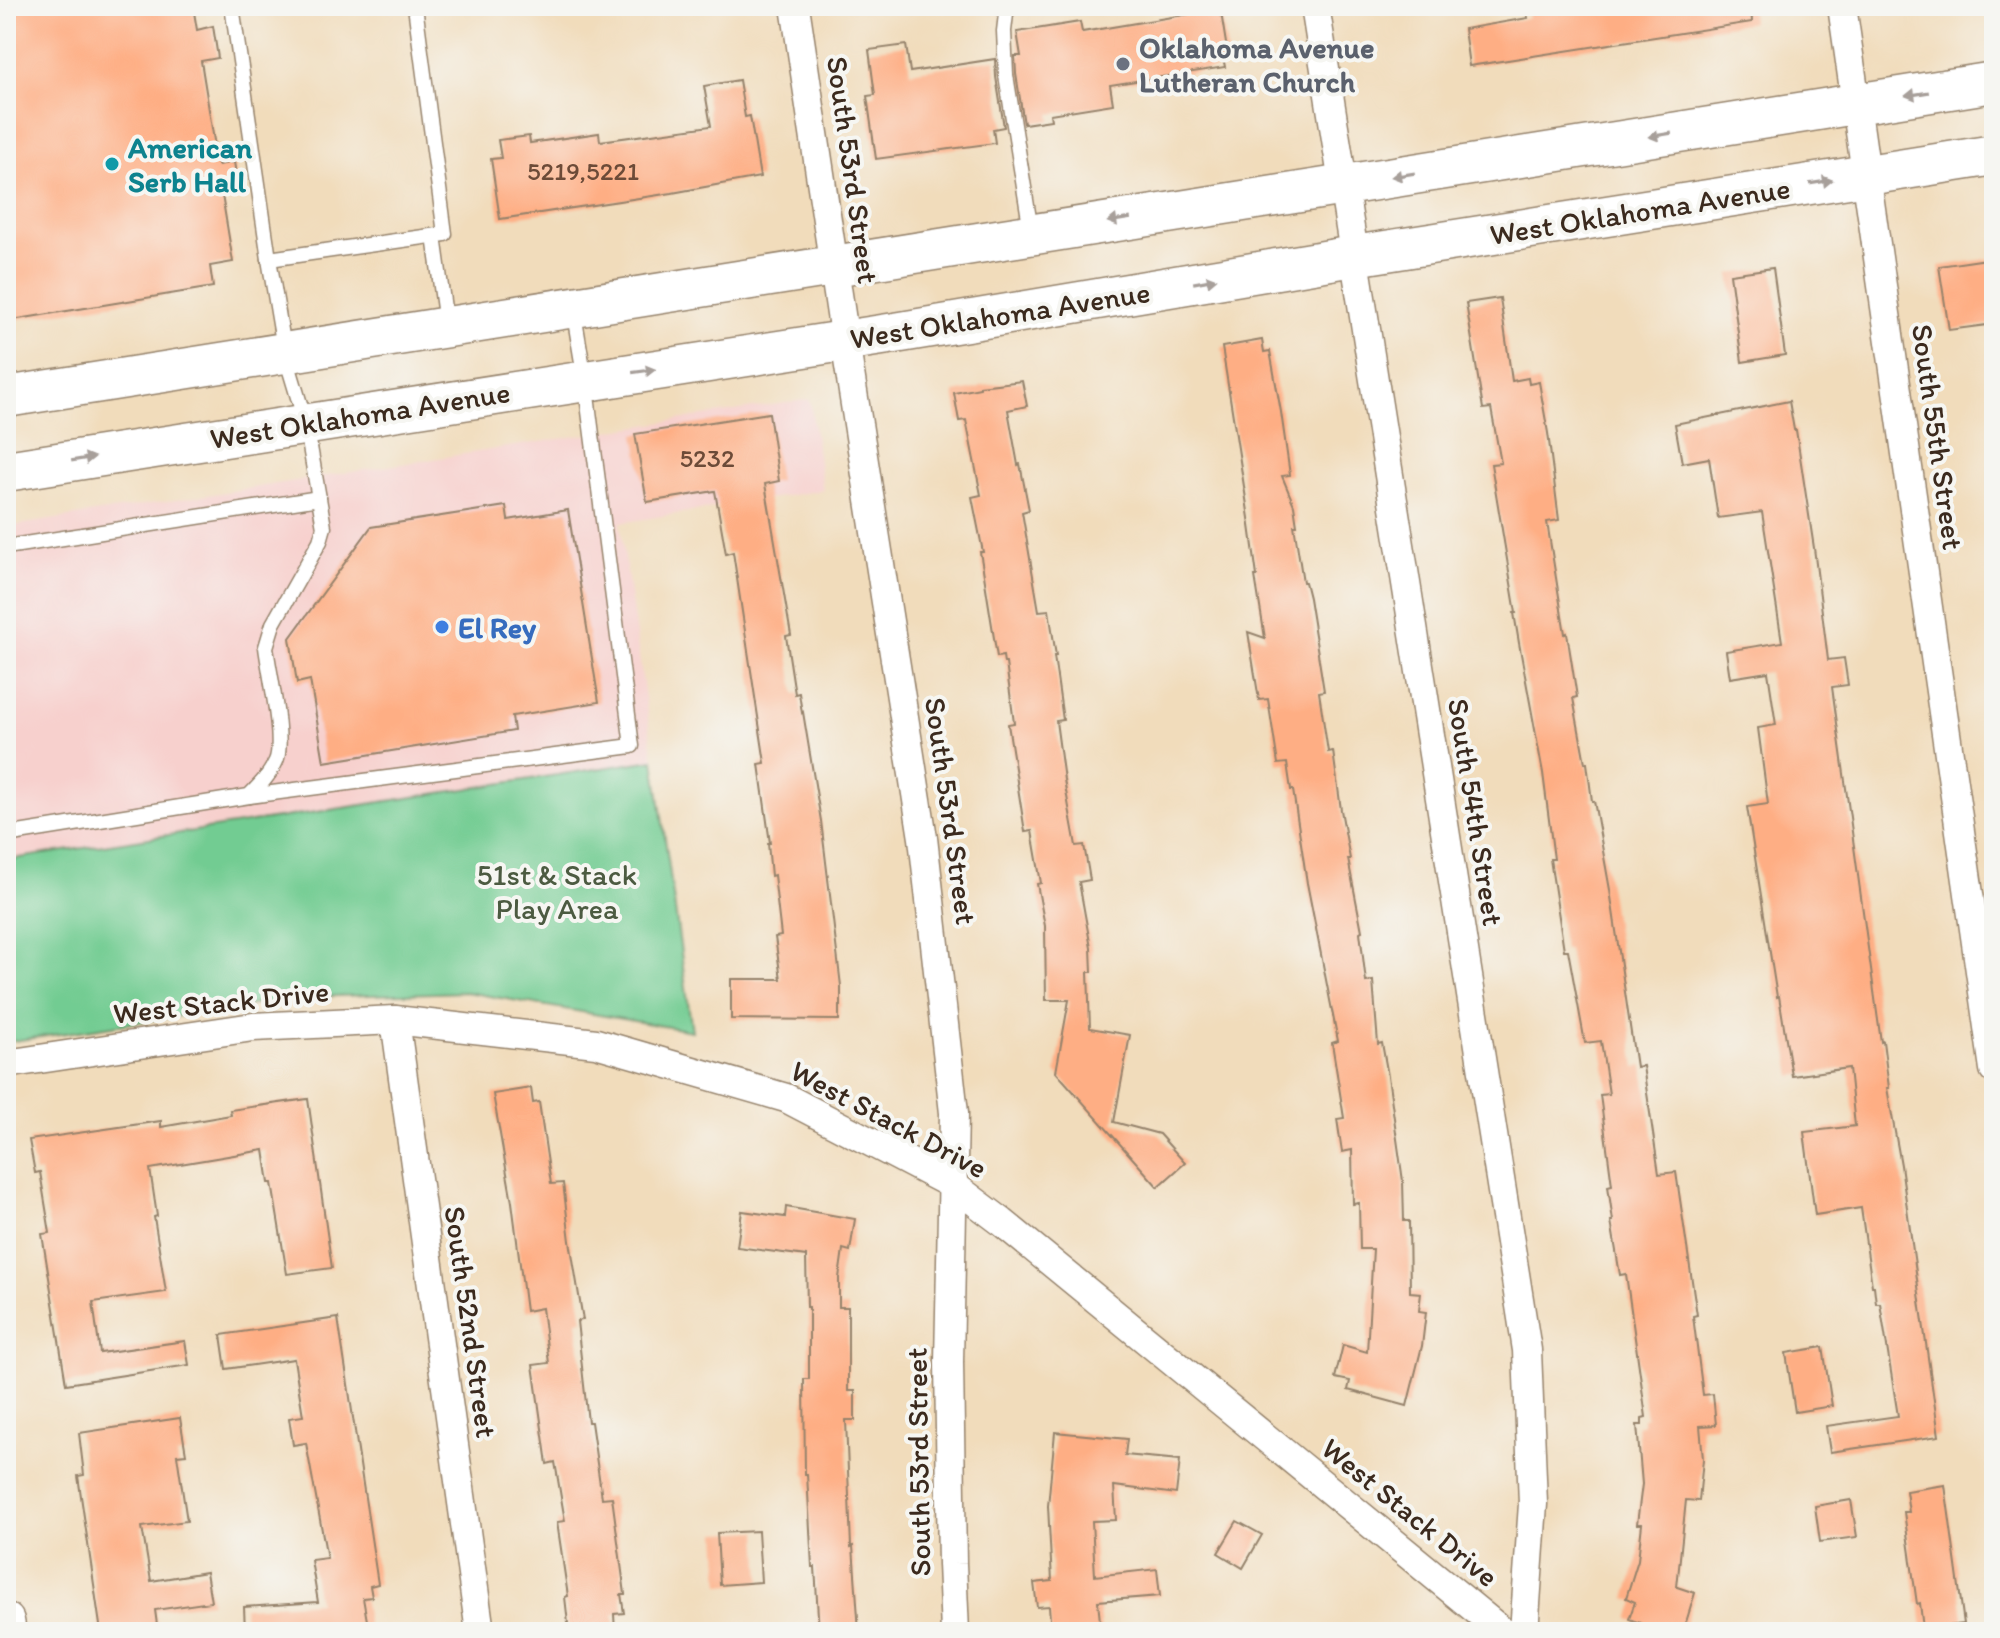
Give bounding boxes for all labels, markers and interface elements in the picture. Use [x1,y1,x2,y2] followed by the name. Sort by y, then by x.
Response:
[1139,29,1374,100] place label: Oklahoma Avenue Lutheran Church
[819,54,887,286] street label: South 53rd Street
[1114,55,1132,73] marker: Oklahoma Avenue Lutheran Church
[1904,89,1929,101] one-way arrow
[127,129,252,200] place label: American Serb Hall
[1647,129,1672,142] one-way arrow
[103,155,121,173] marker: American Serb Hall
[527,155,639,187] house number: 5219,5221
[1390,169,1415,182] one-way arrow
[1487,169,1793,253] street label: West Oklahoma Avenue
[1809,175,1834,188] one-way arrow
[1106,215,1131,227] one-way arrow
[847,273,1153,357] street label: West Oklahoma Avenue
[1193,274,1218,286] one-way arrow
[1904,322,1972,552] street label: South 55th Street
[632,364,657,377] one-way arrow
[207,373,513,457] street label: West Oklahoma Avenue
[679,442,735,474] house number: 5232
[71,452,96,465] one-way arrow
[458,609,537,646] place label: El Rey
[433,618,451,636] marker: El Rey
[917,695,985,927] street label: South 53rd Street
[1440,696,1512,928] street label: South 54th Street
[477,856,637,927] park label: 51st & Stack Play Area
[111,972,331,1032] street label: West Stack Drive
[785,1052,993,1186] street label: West Stack Drive
[436,1204,506,1440] street label: South 52nd Street
[898,1347,938,1577] street label: South 53rd Street
[1314,1429,1506,1595] street label: West Stack Drive

